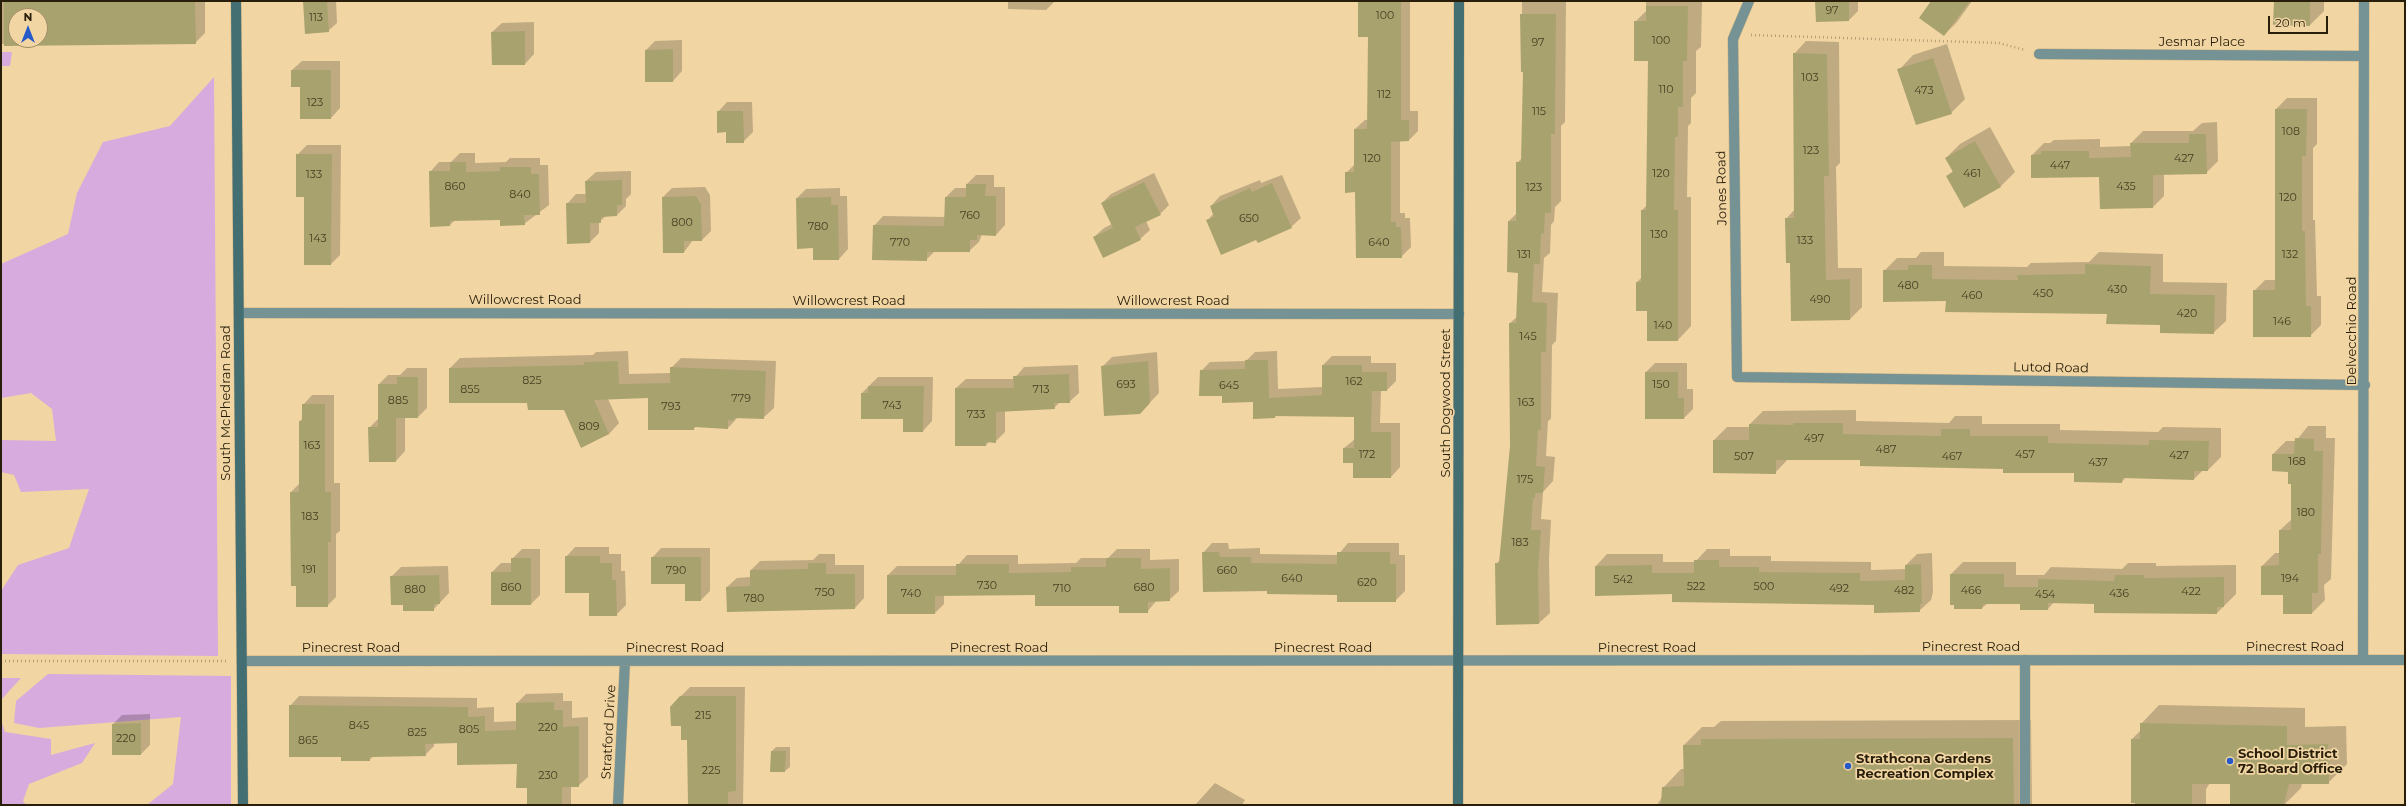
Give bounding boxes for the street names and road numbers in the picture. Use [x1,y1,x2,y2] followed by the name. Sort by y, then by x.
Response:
[2159,34,2245,50] street label: Jesmar Place
[1714,150,1730,226] street label: Jones Road
[2344,276,2360,386] street label: Delvecchio Road
[468,292,582,308] street label: Willowcrest Road
[792,293,906,309] street label: Willowcrest Road
[1116,293,1230,309] street label: Willowcrest Road
[218,325,234,481] street label: South McPhedran Road
[1438,328,1454,478] street label: South Dogwood Street
[2013,360,2089,376] street label: Lutod Road
[1922,639,2020,655] street label: Pinecrest Road
[2246,639,2344,655] street label: Pinecrest Road
[302,640,400,656] street label: Pinecrest Road
[626,640,724,656] street label: Pinecrest Road
[950,640,1048,656] street label: Pinecrest Road
[1274,640,1372,656] street label: Pinecrest Road
[1598,640,1696,656] street label: Pinecrest Road
[599,684,619,780] street label: Stratford Drive

